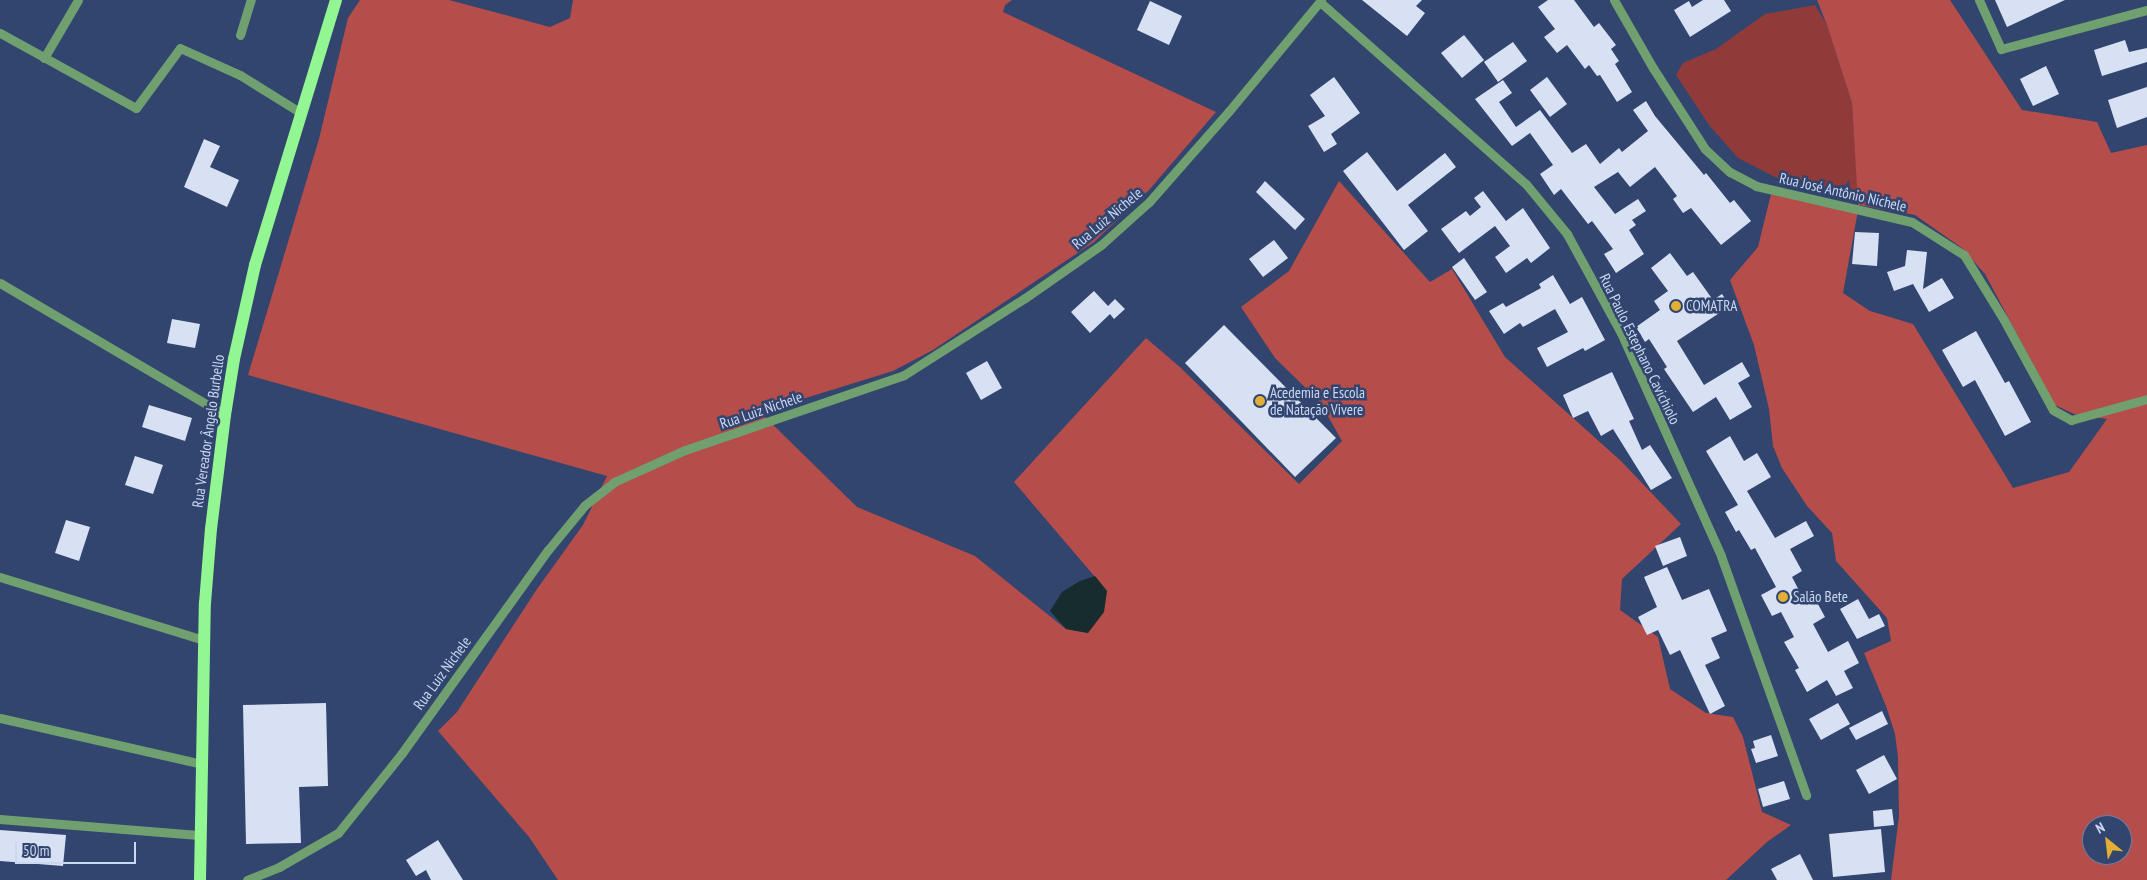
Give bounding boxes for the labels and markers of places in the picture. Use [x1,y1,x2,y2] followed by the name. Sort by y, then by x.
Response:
[1686,297,1737,315] place label: COMATRA
[1670,300,1682,312] marker: COMATRA
[1270,383,1365,418] place label: Acedemia e Escola de Natação Vivere
[1254,395,1266,407] marker: Acedemia e Escola de Natação Vivere
[1793,588,1848,606] place label: Salão Bete
[1777,591,1789,603] marker: Salão Bete

